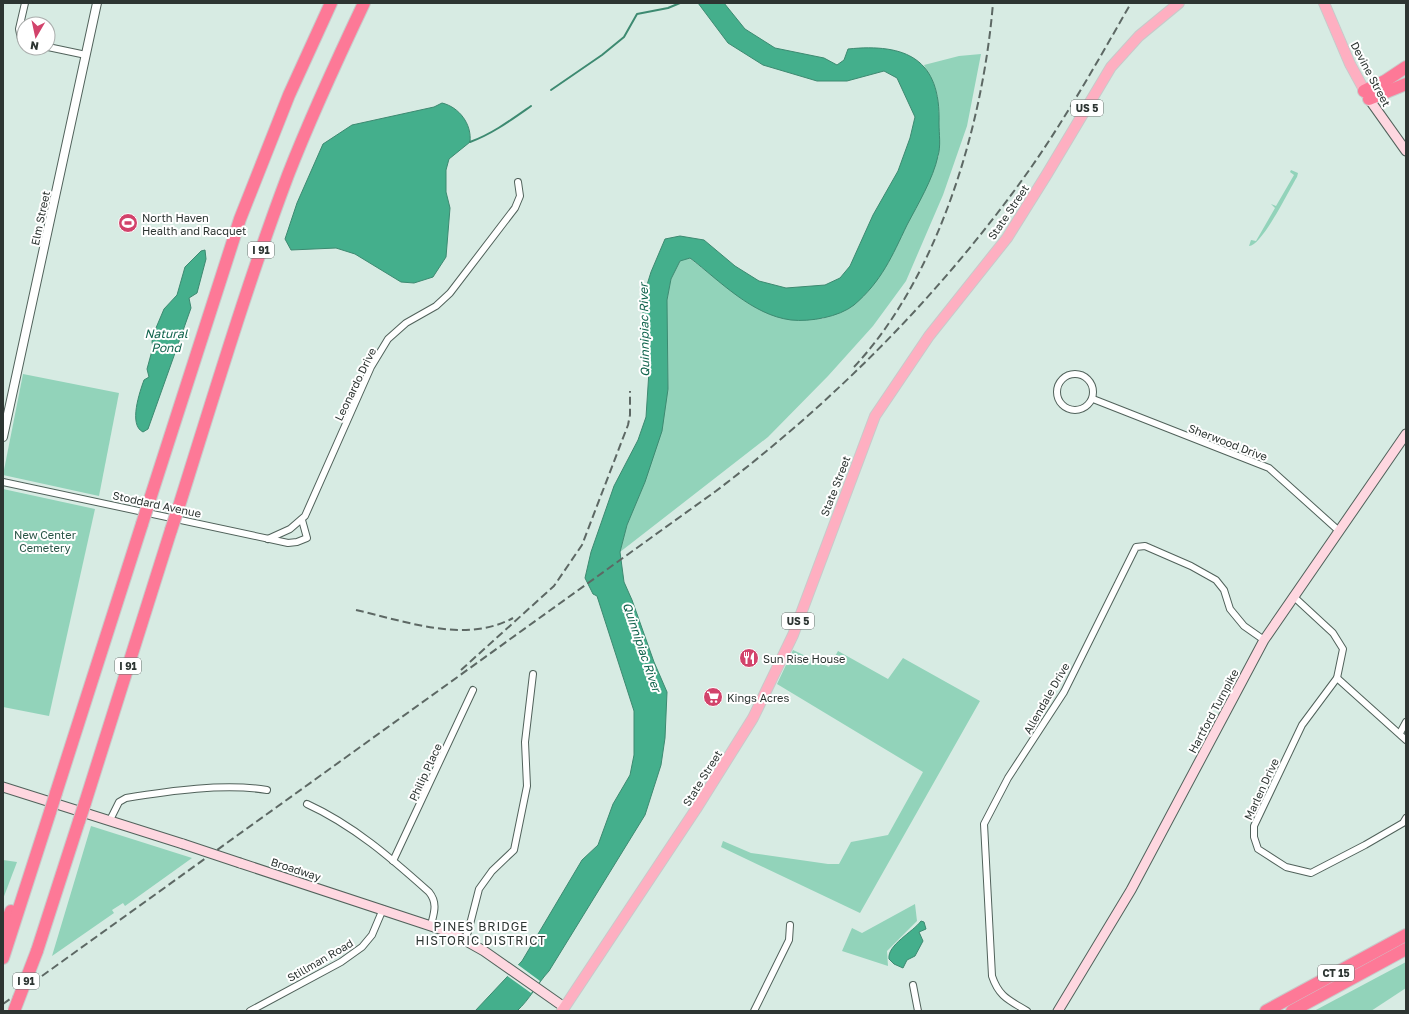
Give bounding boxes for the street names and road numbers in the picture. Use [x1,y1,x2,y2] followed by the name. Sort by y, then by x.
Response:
[1348,39,1394,109] street label: Devine Street
[1071,100,1103,116] road number: US 5
[985,182,1031,242] street label: State Street
[28,190,52,246] street label: Elm Street
[248,242,274,258] road number: I 91
[332,345,378,423] street label: Leonardo Drive
[1187,421,1269,463] street label: Sherwood Drive
[818,454,852,518] street label: State Street
[112,488,202,520] street label: Stoddard Avenue
[782,613,814,629] road number: US 5
[115,658,141,674] road number: I 91
[1020,660,1072,736] street label: Allendale Drive
[1185,667,1241,755] street label: Hartford Turnpike
[406,741,444,803] street label: Philip Place
[680,748,724,808] street label: State Street
[1241,756,1281,822] street label: Marlen Drive
[269,855,323,883] street label: Broadway
[285,936,355,984] street label: Stillman Road
[1318,965,1354,981] road number: CT 15
[13,973,39,989] road number: I 91

